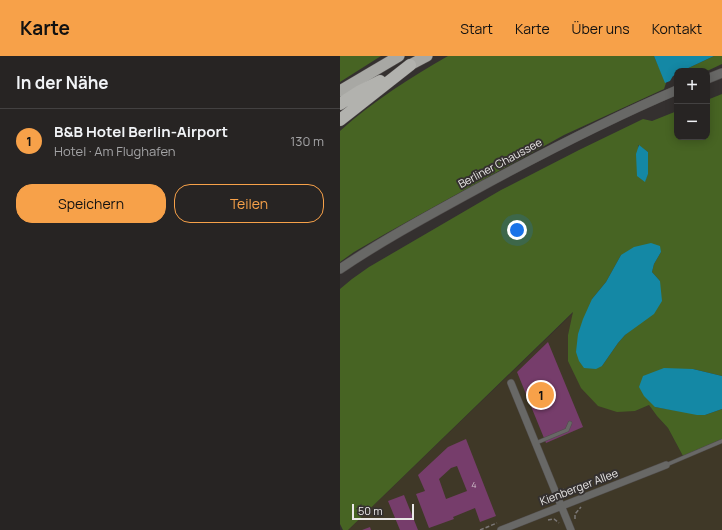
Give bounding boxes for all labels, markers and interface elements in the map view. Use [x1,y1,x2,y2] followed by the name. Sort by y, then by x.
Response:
[20,15,70,41] text: Karte
[460,19,493,38] text: Start
[515,19,550,38] text: Karte
[572,19,630,38] text: Über uns
[652,19,702,38] text: Kontakt
[674,68,710,140] map controls
[674,68,710,104] button: +
[16,71,109,94] text: In der Nähe
[674,104,710,140] button: −
[54,121,228,142] text: B&B Hotel Berlin-Airport
[26,132,32,150] text: 1
[290,132,324,150] text: 130 m
[455,134,545,191] street label: Berliner Chaussee
[54,142,176,160] text: Hotel · Am Flughafen
[16,184,166,223] button: Speichern
[174,184,324,223] button: Teilen
[507,220,527,240] your location
[528,380,554,410] pin: 1
[538,465,621,508] street label: Kienberger Allee
[471,478,477,491] house number: 4
[352,502,414,521] scale bar
[358,503,383,518] text: 50 m

